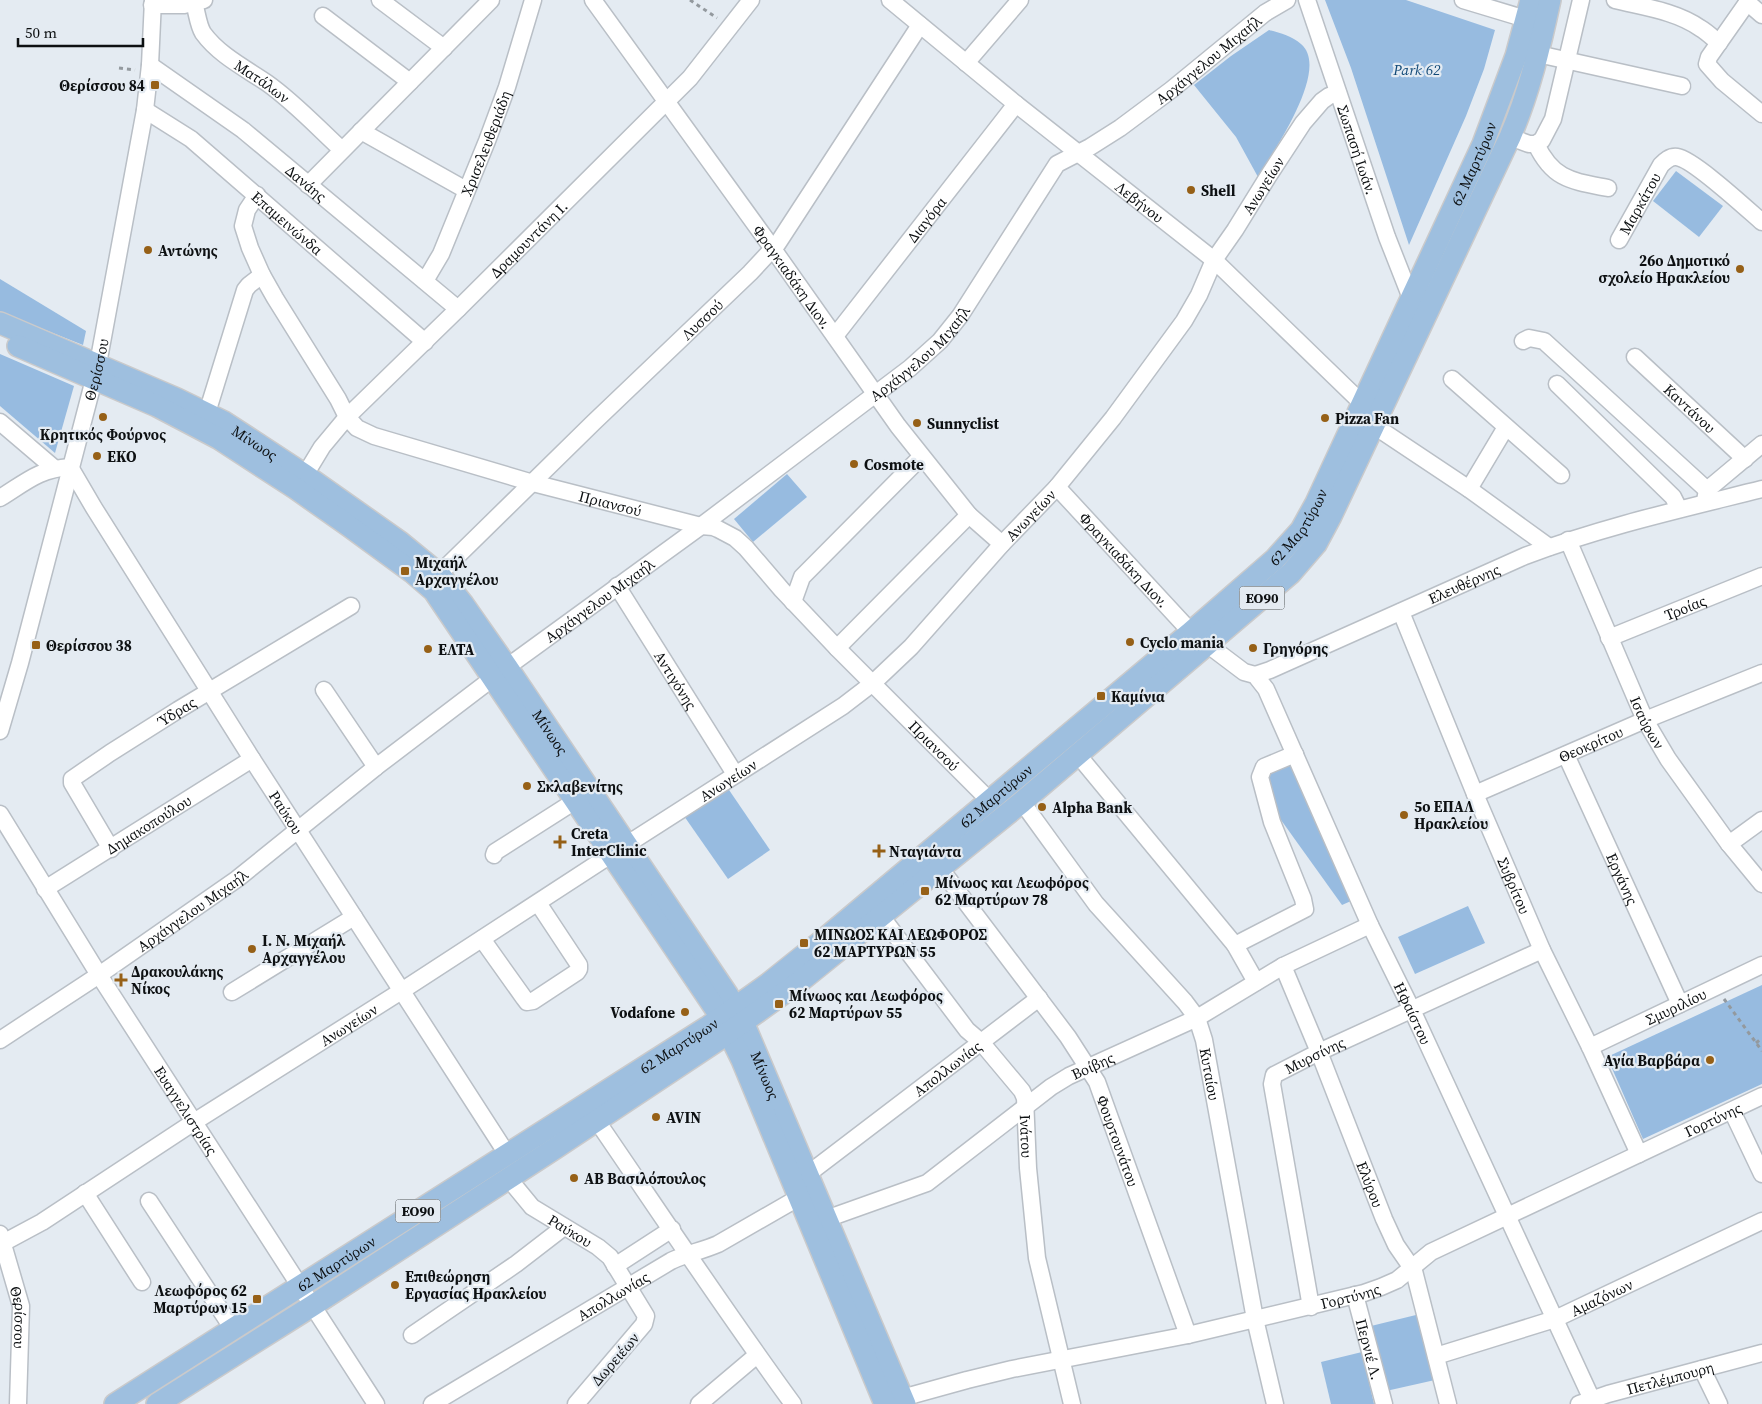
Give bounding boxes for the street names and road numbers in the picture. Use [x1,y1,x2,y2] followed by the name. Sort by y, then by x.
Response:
[1151,9,1266,109] street label: Αρχάγγελου Μιχαήλ
[230,54,295,107] street label: Ματάλων
[455,87,515,199] street label: Χρισελευθεριάδη
[1333,102,1382,197] street label: Σωπασή Ιωάν.
[1445,119,1501,209] street label: 62 Μαρτύρων
[1237,152,1289,218] street label: Ανωγείων
[281,159,332,206] street label: Δανάης
[1614,168,1665,238] street label: Μαρκάτου
[1111,176,1169,227] street label: Λεβήνου
[247,186,328,260] street label: Επαμεινώνδα
[902,191,951,247] street label: Διαγόρα
[485,196,572,282] street label: Δραμουντάνη Ι.
[748,220,837,333] street label: Φραγκιαδάκη Διον.
[676,294,727,344] street label: Λυσσού
[865,301,975,405] street label: Αρχάγγελου Μιχαήλ
[78,337,113,403] street label: Θερίσσου
[1659,379,1721,438] street label: Καντάνου
[228,420,282,465] street label: Μίνωος
[1000,484,1060,545] street label: Ανωγείων
[577,485,644,521] street label: Πριανσού
[1264,485,1332,570] street label: 62 Μαρτύρων
[1075,507,1174,612] street label: Φραγκιαδάκη Διον.
[540,552,659,647] street label: Αρχάγγελου Μιχαήλ
[1424,558,1503,609] street label: Ελευθέρνης
[1240,586,1284,610] road number: ΕΟ90
[1661,589,1709,625] street label: Τροίας
[650,647,702,714] street label: Αντιγόνης
[152,691,200,732] street label: Ύδρας
[1625,693,1670,753] street label: Ισαύρων
[528,705,574,759] street label: Μίνωος
[904,715,964,775] street label: Πριανσού
[1555,720,1626,767] street label: Θεοκρίτου
[695,754,761,806] street label: Ανωγείων
[955,759,1037,832] street label: 62 Μαρτύρων
[264,786,308,838] street label: Ραύκου
[102,789,195,859] street label: Δημακοπούλου
[1602,849,1644,908] street label: Εργάνης
[1493,854,1536,917] street label: Συβρίτου
[132,863,253,956] street label: Αρχάγγελου Μιχαήλ
[1389,978,1437,1048] street label: Ηφαίστου
[1642,983,1710,1030] street label: Σμυριλίου
[316,998,381,1050] street label: Ανωγείων
[635,1012,722,1078] street label: 62 Μαρτύρων
[1281,1031,1348,1078] street label: Μυρσίνης
[909,1035,986,1101] street label: Απολλωνίας
[1068,1046,1118,1084] street label: Βοίβης
[1195,1046,1225,1102] street label: Κυταίου
[746,1048,785,1103] street label: Μίνωος
[150,1062,223,1159] street label: Ευαγγελιστρίας
[1092,1092,1144,1189] street label: Φουρτουνάτου
[1681,1097,1745,1142] street label: Γορτύνης
[1015,1114,1038,1158] street label: Ινάτου
[1352,1158,1389,1210] street label: Ελύρου
[396,1200,440,1222] road number: ΕΟ90
[544,1209,596,1252] street label: Ραύκου
[293,1230,379,1296] street label: 62 Μαρτύρων
[573,1266,653,1325] street label: Απολλωνίας
[1567,1273,1636,1321] street label: Αμαζόνων
[1318,1278,1383,1314] street label: Γορτύνης
[5,1283,32,1349] street label: Θερίσσου
[1351,1316,1388,1382] street label: Περνιέ Λ.
[586,1328,644,1390] street label: Δωρειέων
[1624,1356,1716,1399] street label: Πετλέμπουρη

